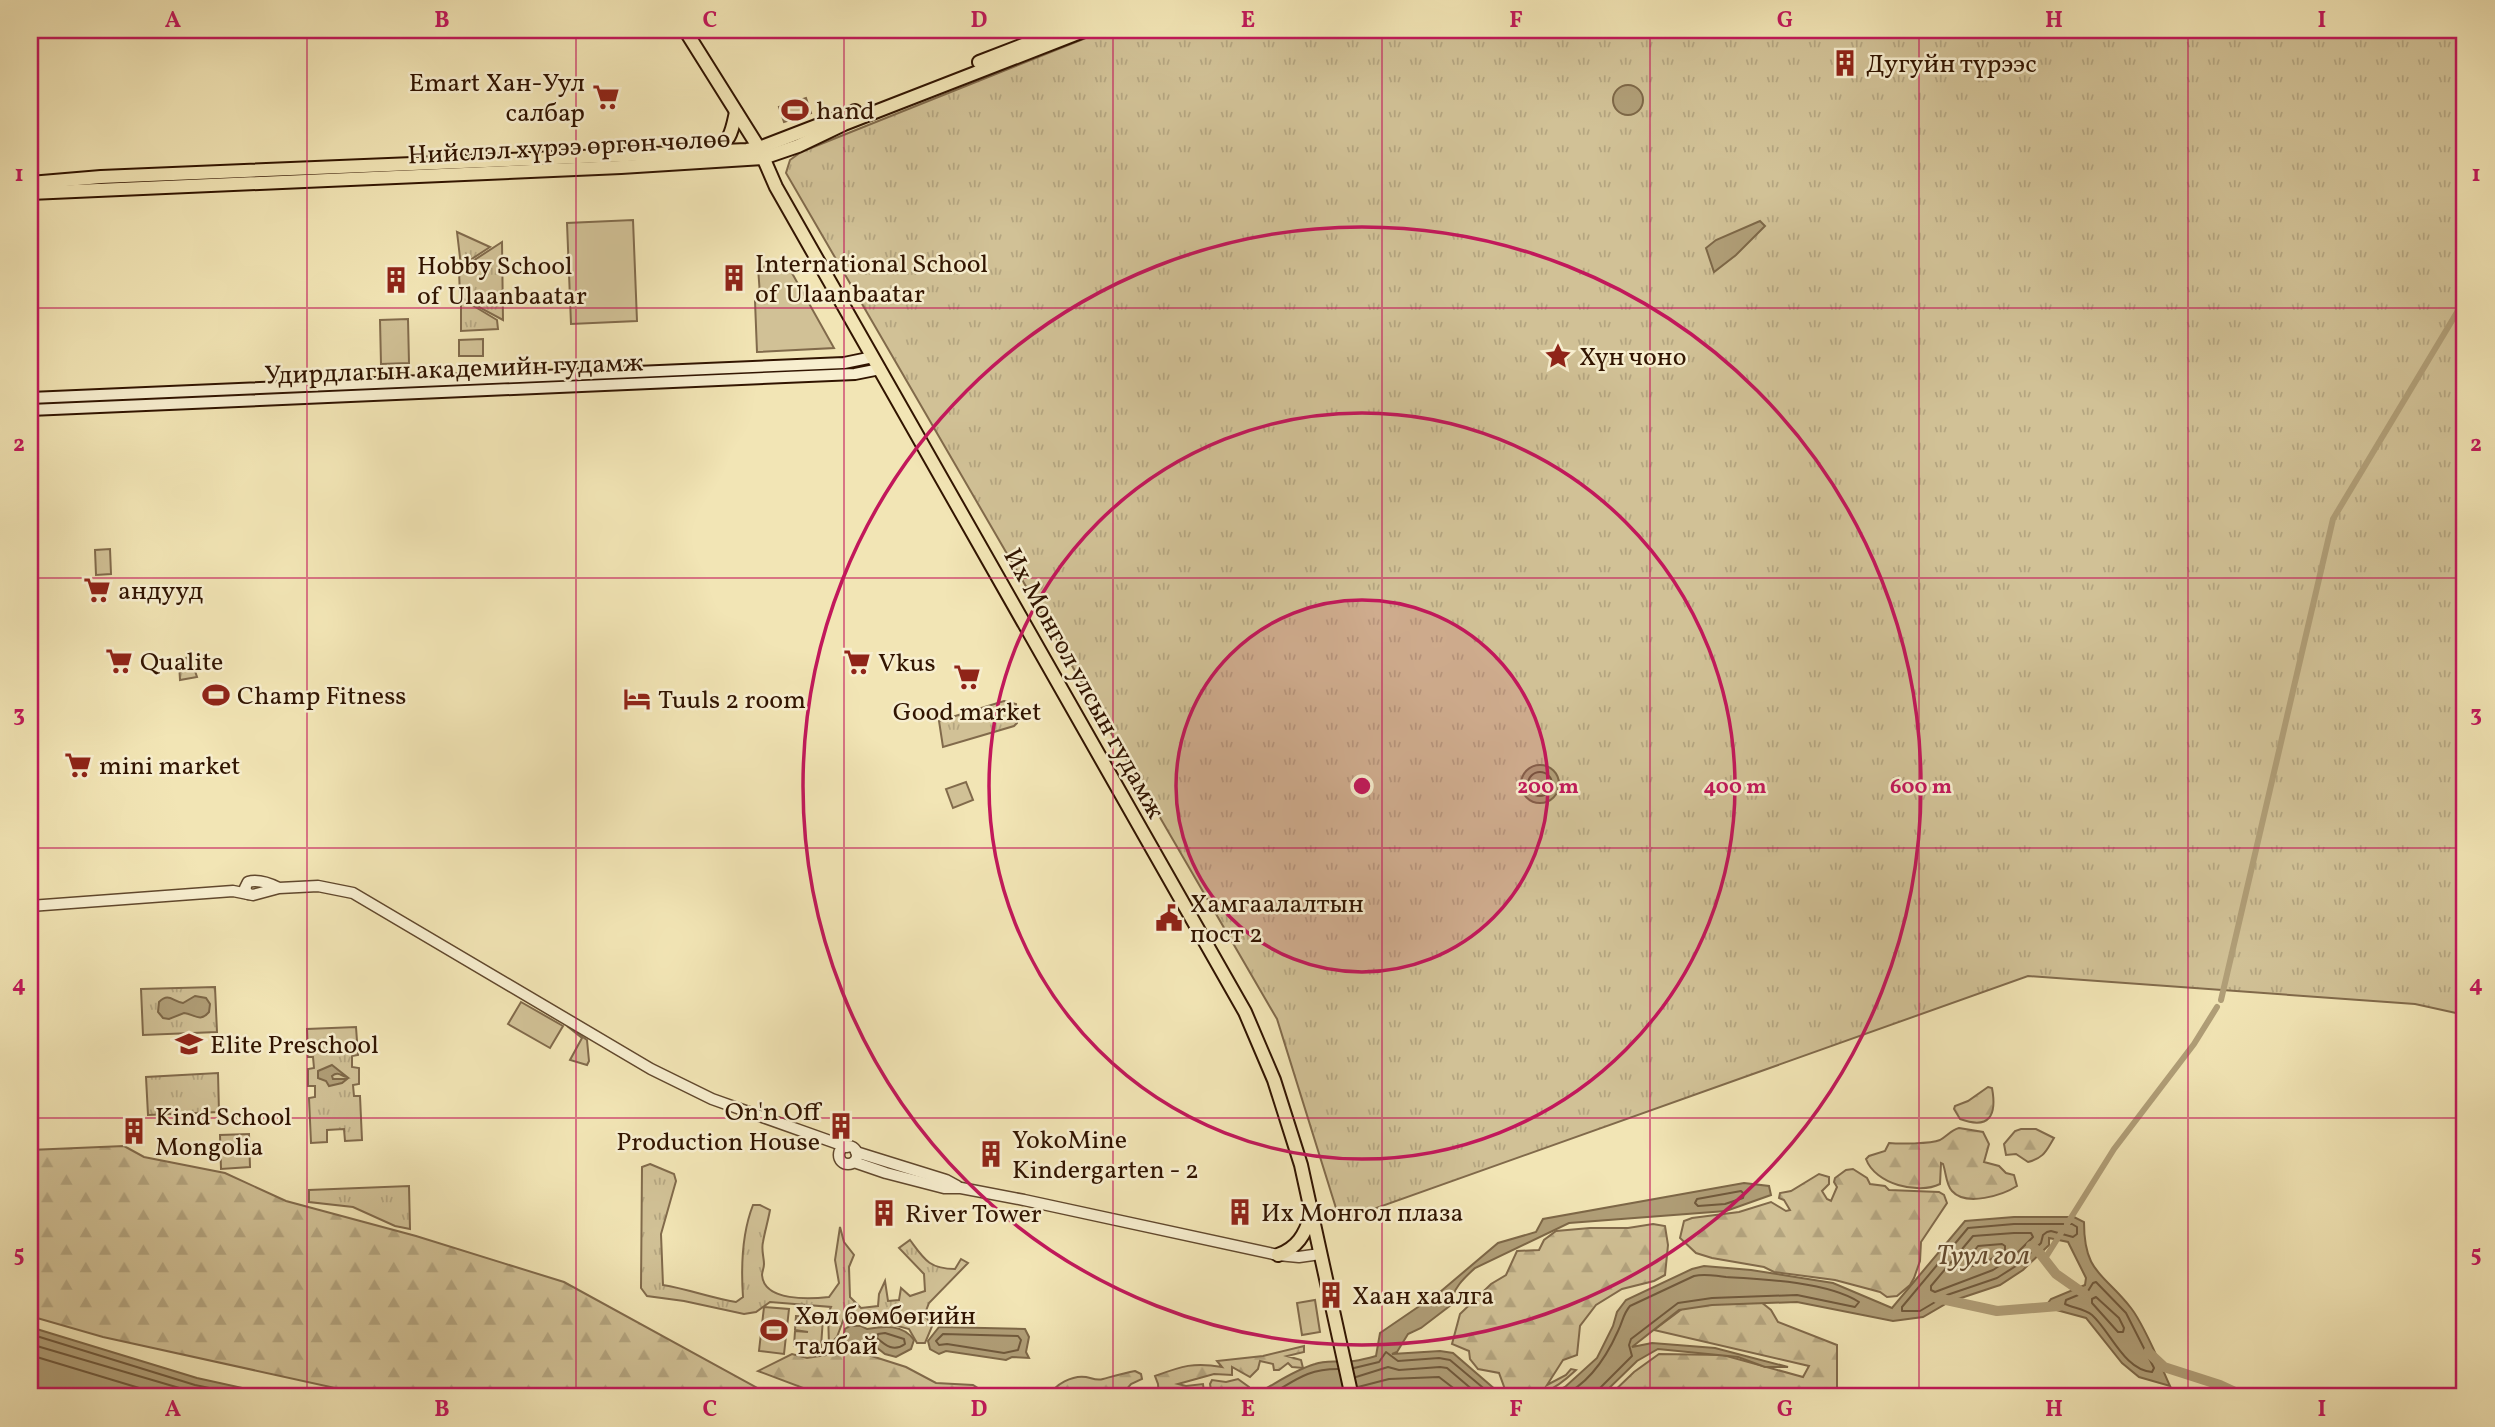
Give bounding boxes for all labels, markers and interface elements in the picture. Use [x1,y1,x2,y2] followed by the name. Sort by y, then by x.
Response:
[165,5,181,37] text: A
[434,5,450,37] text: B
[703,5,717,37] text: C
[971,5,988,37] text: D
[1241,5,1255,37] text: E
[1509,5,1523,37] text: F
[1777,5,1793,37] text: G
[2045,5,2063,37] text: H
[2318,5,2326,37] text: I
[1866,47,2037,83] place label: Дугуйн түрээс
[1830,48,1860,78] building icon: Дугуйн түрээс
[409,66,585,132] place label: Emart Хан-Уул салбар
[591,82,621,112] supermarket icon: Emart Хан-Уул салбар
[816,94,875,130] place label: hand
[780,95,810,125] sports icon: hand
[407,122,731,174] street label: Нийслэл хүрээ өргөн чөлөө
[14,159,24,191] text: 1
[2471,159,2481,191] text: 1
[755,247,988,313] place label: International School of Ulaanbaatar
[417,249,587,315] place label: Hobby School of Ulaanbaatar
[719,263,749,293] building icon: International School of Ulaanbaatar
[381,265,411,295] building icon: Hobby School of Ulaanbaatar
[1579,340,1686,376] place label: Хүн чоно
[1543,341,1573,371] place icon: Хүн чоно
[264,345,644,395] street label: Удирдлагын академийн гудамж
[13,429,25,461] text: 2
[2470,429,2482,461] text: 2
[994,542,1173,826] street label: Их Монгол улсын гудамж
[118,574,204,610] place label: андууд
[82,575,112,605] supermarket icon: андууд
[140,645,223,681] place label: Qualite
[104,646,134,676] supermarket icon: Qualite
[878,646,936,682] place label: Vkus
[842,647,872,677] supermarket icon: Vkus
[952,662,982,692] supermarket icon: Good market
[237,679,406,715] place label: Champ Fitness
[201,680,231,710] sports icon: Champ Fitness
[658,683,806,719] place label: Tuuls 2 room
[622,684,652,714] hotel icon: Tuuls 2 room
[893,695,1041,731] place label: Good market
[13,699,25,731] text: 3
[2470,699,2482,731] text: 3
[99,749,240,785] place label: mini market
[63,750,93,780] supermarket icon: mini market
[1517,773,1579,802] text: 200 m
[1704,773,1766,802] text: 400 m
[1890,773,1952,802] text: 600 m
[1350,774,1374,798] centre of rings
[1190,887,1364,953] place label: Хамгаалалтын пост 2
[1154,903,1184,933] public building icon: Хамгаалалтын пост 2
[12,969,26,1001] text: 4
[2469,969,2483,1001] text: 4
[210,1028,379,1064] place label: Elite Preschool
[174,1029,204,1059] school or university icon: Elite Preschool
[616,1095,823,1161] place label: On'n Off Production House
[155,1100,292,1166] place label: Kind School Mongolia
[826,1111,856,1141] building icon: On'n Off Production House
[119,1116,149,1146] building icon: Kind School Mongolia
[1012,1123,1199,1189] place label: YokoMine Kindergarten - 2
[976,1139,1006,1169] building icon: YokoMine Kindergarten - 2
[1261,1196,1464,1232] place label: Их Монгол плаза
[905,1197,1042,1233] place label: River Tower
[1225,1197,1255,1227] building icon: Их Монгол плаза
[869,1198,899,1228] building icon: River Tower
[1936,1237,2030,1276] water label: Туул гол
[13,1239,25,1271] text: 5
[2470,1239,2482,1271] text: 5
[1352,1279,1494,1315] place label: Хаан хаалга
[1316,1280,1346,1310] building icon: Хаан хаалга
[795,1299,976,1365] place label: Хөл бөмбөгийн талбай
[759,1315,789,1345] sports icon: Хөл бөмбөгийн талбай
[165,1394,181,1426] text: A
[434,1394,450,1426] text: B
[703,1394,717,1426] text: C
[971,1394,988,1426] text: D
[1241,1394,1255,1426] text: E
[1509,1394,1523,1426] text: F
[1777,1394,1793,1426] text: G
[2045,1394,2063,1426] text: H
[2318,1394,2326,1426] text: I

